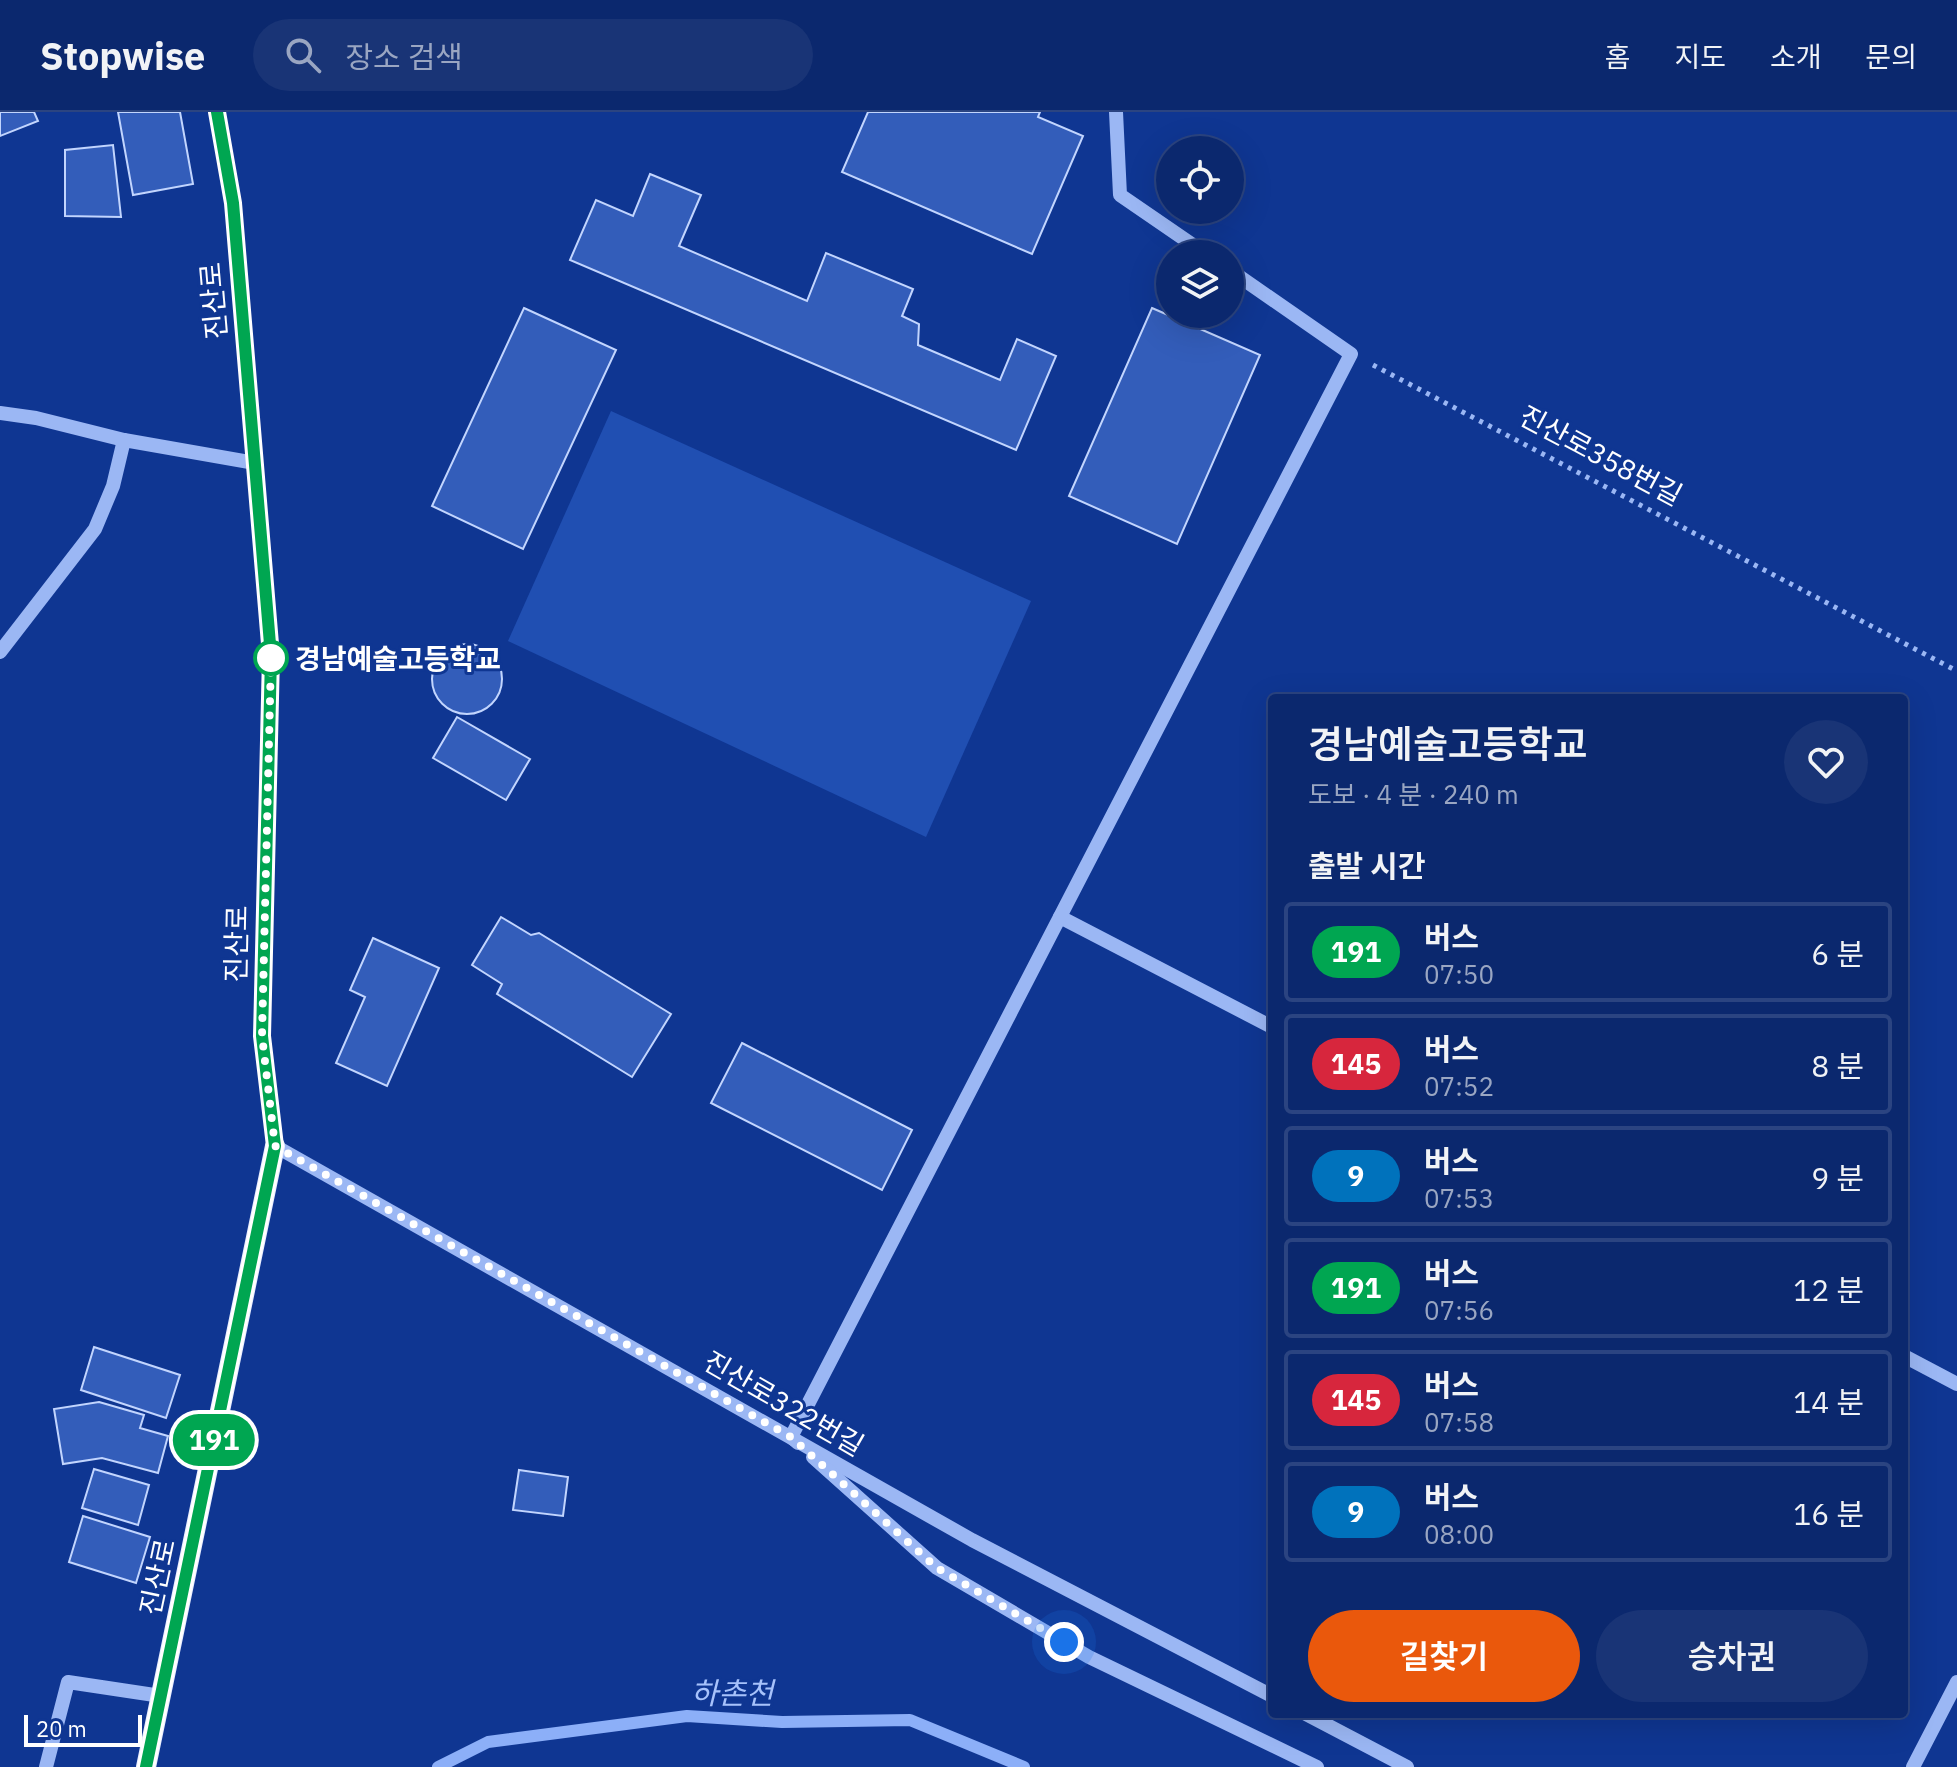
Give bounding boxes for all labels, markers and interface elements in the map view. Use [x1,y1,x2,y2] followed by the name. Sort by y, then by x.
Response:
[253,19,813,91] search box
[40,31,205,80] text: Stopwise
[281,33,325,77] icon: search
[345,37,463,76] text: 장소 검색
[1605,38,1630,75] text: 홈
[1674,38,1726,75] text: 지도
[1770,38,1821,75] text: 소개
[1865,38,1917,75] text: 문의
[1156,136,1244,328] map controls
[1156,136,1244,224] button: locate
[1156,240,1244,328] button: layers
[191,261,235,341] street label: 진산로
[1513,397,1689,513] street label: 진산로358번길
[295,640,501,677] place label: 경남예술고등학교
[254,641,288,675] marker: 경남예술고등학교
[1308,719,1588,768] text: 경남예술고등학교
[1784,720,1868,804] button: heart
[1308,777,1519,811] text: 도보 · 4 분 · 240 m
[1308,846,1425,885] text: 출발 시간
[217,905,255,983] street label: 진산로
[1424,917,1479,956] text: 버스
[1331,933,1381,970] text: 191
[1811,934,1864,973] text: 6 분
[1424,957,1494,991] text: 07:50
[1424,1029,1479,1068] text: 버스
[1331,1045,1381,1082] text: 145
[1811,1046,1864,1085] text: 8 분
[1424,1069,1494,1103] text: 07:52
[1424,1141,1479,1180] text: 버스
[1348,1157,1364,1194] text: 9
[1811,1158,1864,1197] text: 9 분
[1424,1181,1494,1215] text: 07:53
[1424,1253,1479,1292] text: 버스
[1331,1269,1381,1306] text: 191
[1793,1270,1864,1309] text: 12 분
[1424,1293,1494,1327] text: 07:56
[697,1342,871,1464] street label: 진산로322번길
[1424,1365,1479,1404] text: 버스
[1331,1381,1381,1418] text: 145
[1793,1382,1864,1421] text: 14 분
[1424,1405,1494,1439] text: 07:58
[168,1414,260,1466] line badge: 191
[189,1421,239,1458] text: 191
[1424,1477,1479,1516] text: 버스
[1348,1493,1364,1530] text: 9
[1793,1494,1864,1533] text: 16 분
[1424,1517,1494,1551] text: 08:00
[131,1535,183,1619] street label: 진산로
[1308,1610,1580,1702] button: 길찾기
[1596,1610,1868,1702] button: 승차권
[1044,1622,1084,1662] your location
[691,1673,777,1712] water label: 하촌천
[24,1711,142,1747] scale bar
[36,1714,87,1743] text: 20 m

